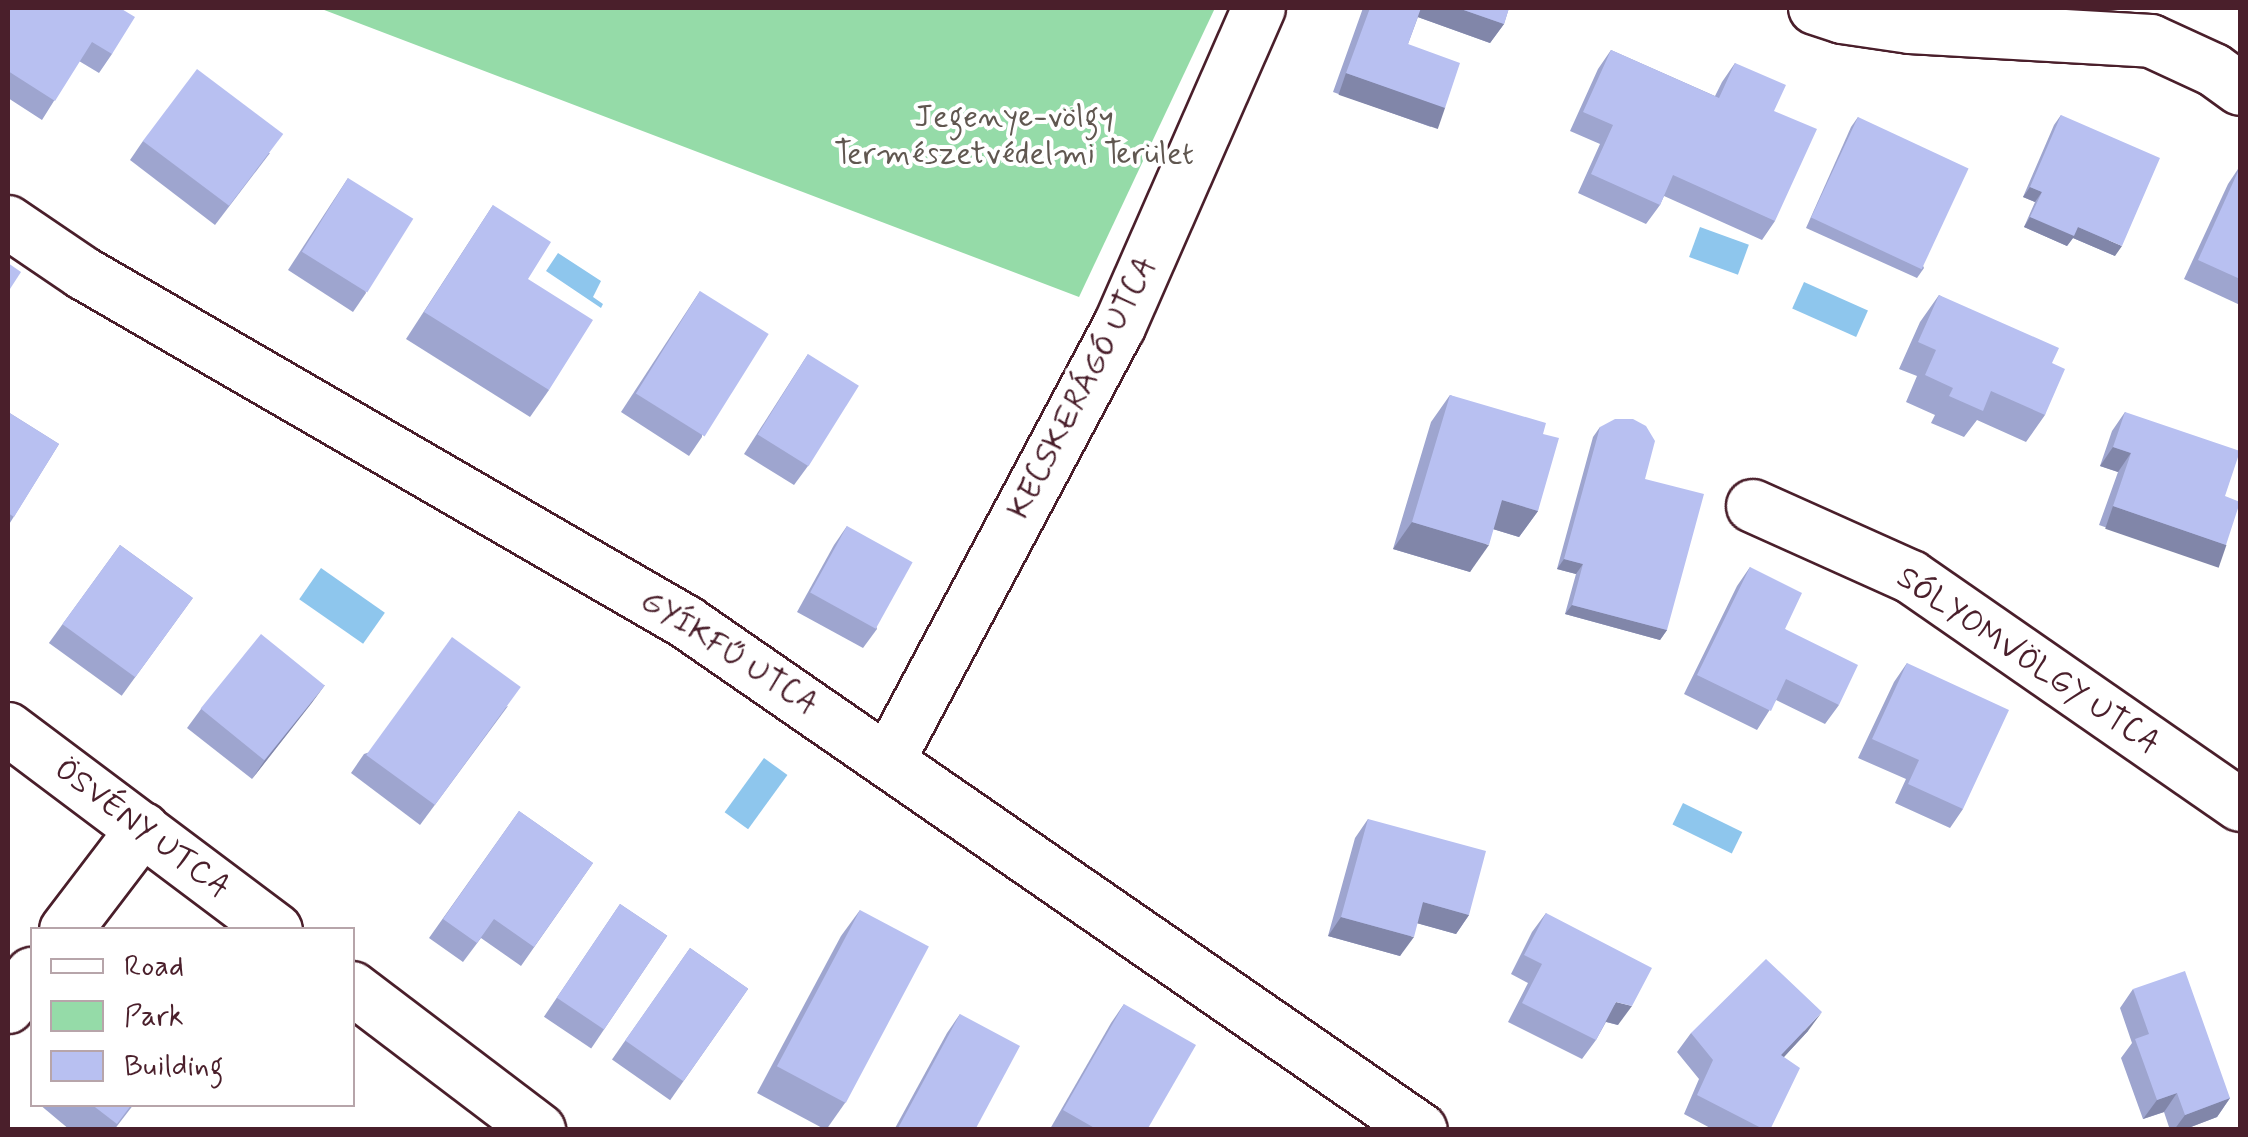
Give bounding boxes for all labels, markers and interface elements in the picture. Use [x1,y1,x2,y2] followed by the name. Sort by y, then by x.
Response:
[834,99,1194,174] park label: Jegenye-völgy Természetvédelmi Terület
[1000,250,1166,526] street label: KECSKERÁGÓ UTCA
[1889,559,2167,763] street label: SÓLYOMVÖLGY UTCA
[633,582,825,724] street label: GYÍKFŰ UTCA
[49,753,235,905] street label: ÖSVÉNY UTCA
[30,927,355,1107] legend
[124,947,184,986] text: Road
[124,997,184,1036] text: Park
[124,1047,223,1086] text: Building

